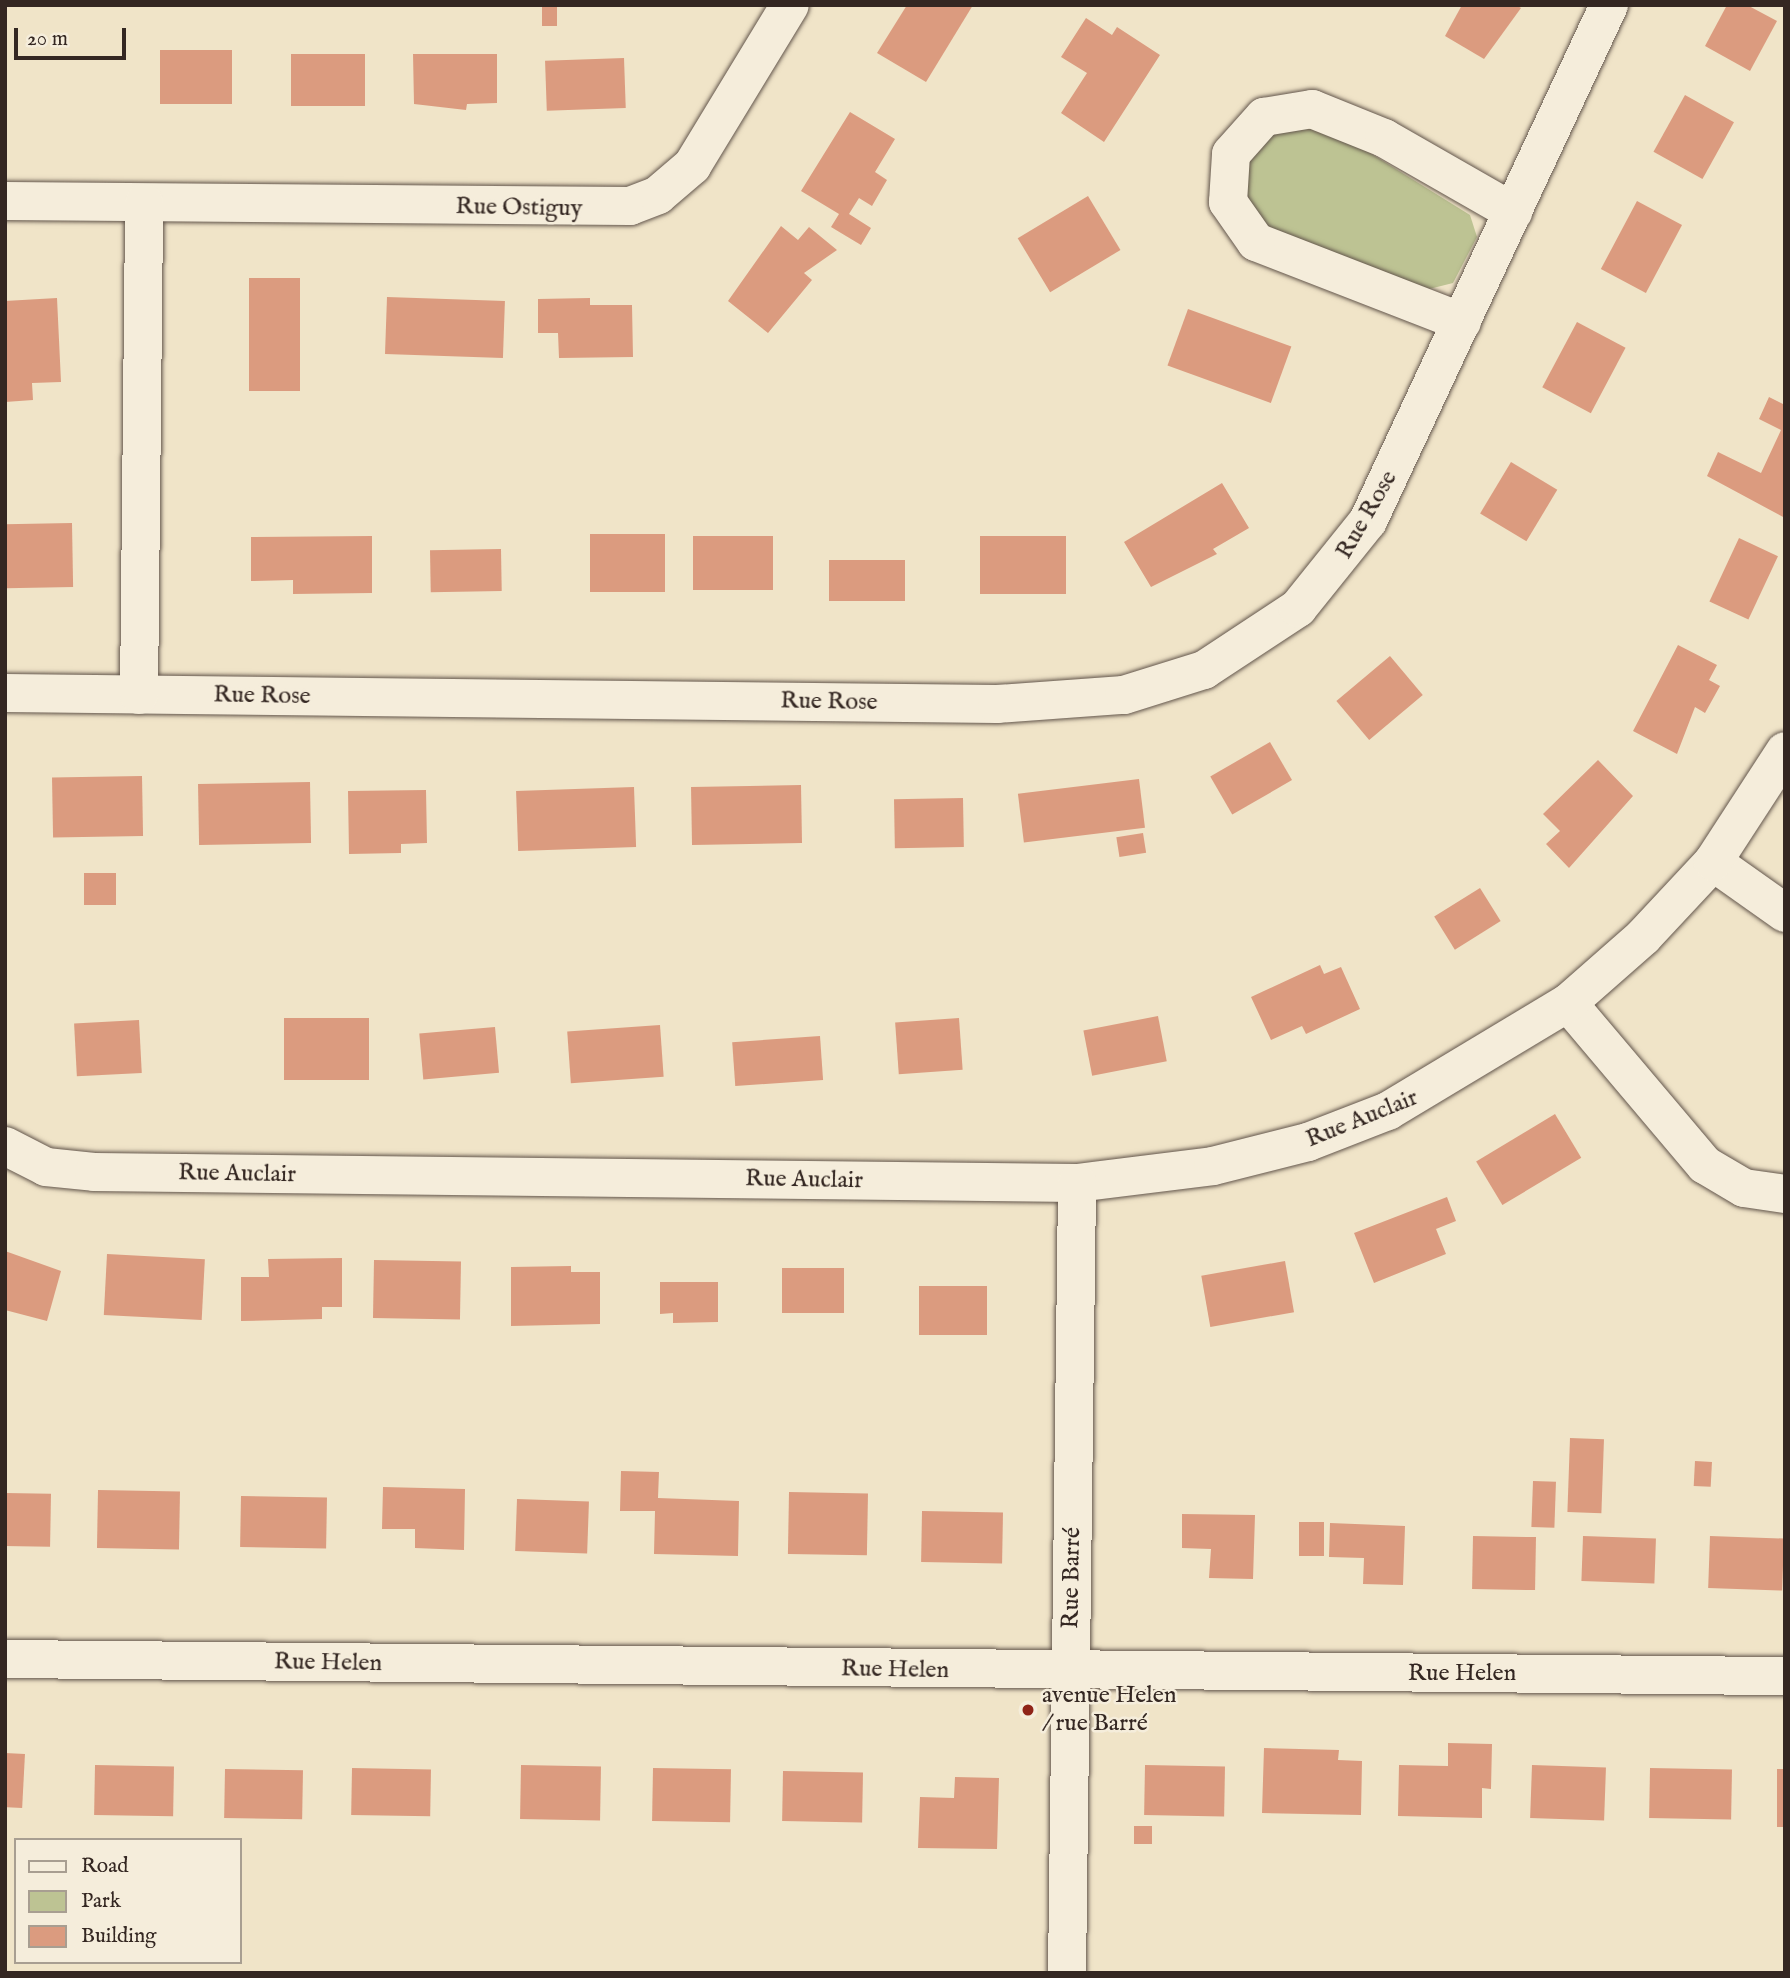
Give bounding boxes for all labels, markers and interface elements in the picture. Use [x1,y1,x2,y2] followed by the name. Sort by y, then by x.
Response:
[18,14,130,58] scale bar
[27,26,68,53] text: 20 m
[455,192,583,224] street label: Rue Ostiguy
[1330,466,1404,564] street label: Rue Rose
[213,681,311,711] street label: Rue Rose
[780,687,878,717] street label: Rue Rose
[1302,1084,1422,1154] street label: Rue Auclair
[178,1159,296,1189] street label: Rue Auclair
[745,1165,863,1195] street label: Rue Auclair
[1057,1527,1087,1629] street label: Rue Barré
[274,1648,382,1678] street label: Rue Helen
[841,1655,949,1685] street label: Rue Helen
[1408,1660,1516,1688] street label: Rue Helen
[1042,1682,1177,1738] place label: avenue Helen / rue Barré
[1020,1702,1036,1718] marker: avenue Helen / rue Barré
[14,1838,242,1964] legend
[81,1853,128,1880] text: Road
[81,1888,121,1915] text: Park
[81,1923,156,1950] text: Building

